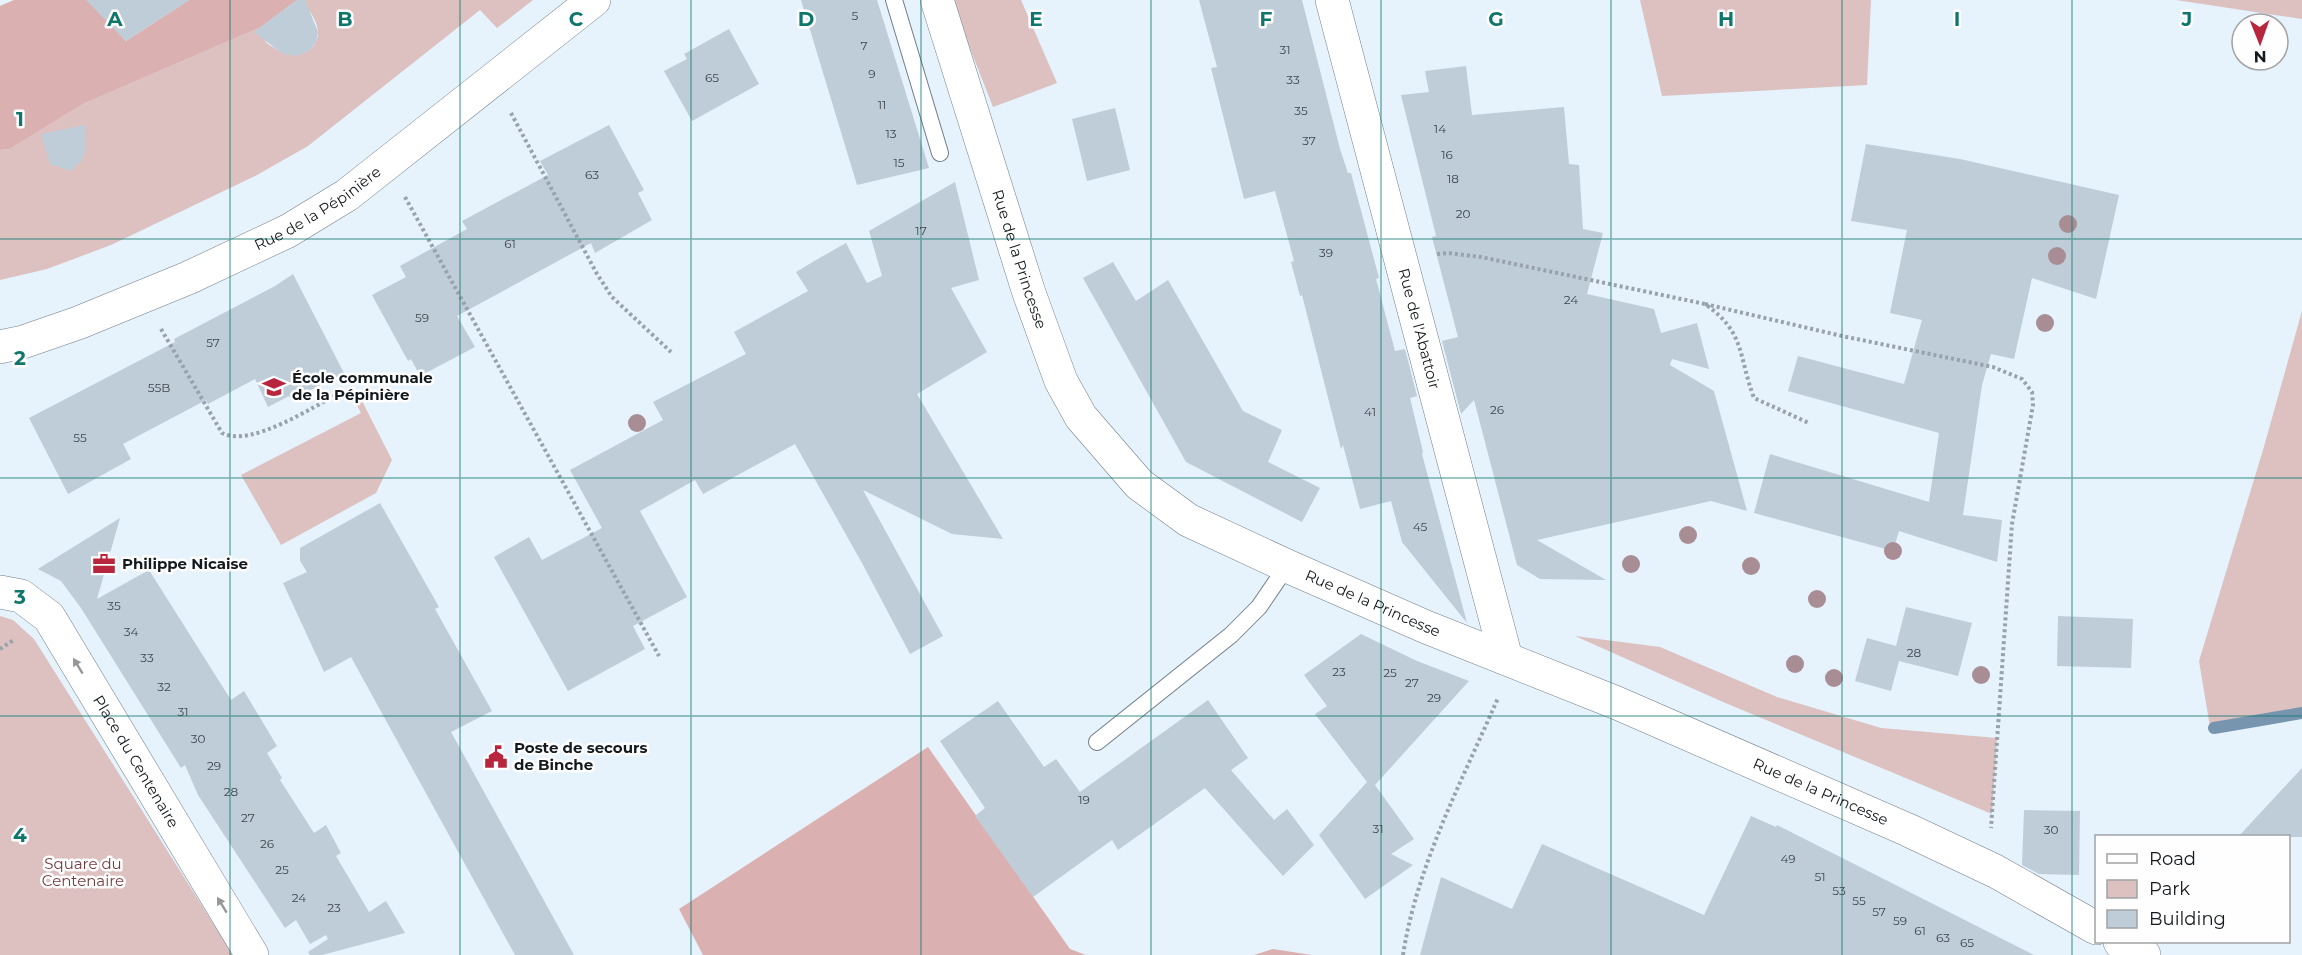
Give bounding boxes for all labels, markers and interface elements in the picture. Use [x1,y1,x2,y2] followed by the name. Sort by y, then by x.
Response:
[106,7,123,31] text: A
[337,7,353,31] text: B
[569,7,584,31] text: C
[798,7,814,31] text: D
[1029,7,1043,31] text: E
[1260,7,1273,31] text: F
[1488,7,1504,31] text: G
[1718,7,1734,31] text: H
[1954,7,1960,31] text: I
[2181,7,2192,31] text: J
[852,8,859,23] house number: 5
[2230,12,2290,72] north arrow
[860,38,868,53] house number: 7
[1279,42,1291,57] house number: 31
[2254,47,2267,66] text: N
[868,66,876,81] house number: 9
[705,70,719,85] house number: 65
[1286,72,1300,87] house number: 33
[878,97,886,112] house number: 11
[1294,103,1308,118] house number: 35
[16,107,24,131] text: 1
[1434,121,1446,136] house number: 14
[885,126,897,141] house number: 13
[1302,133,1316,148] house number: 37
[1441,147,1453,162] house number: 16
[893,155,905,170] house number: 15
[251,162,385,254] street label: Rue de la Pépinière
[585,167,599,182] house number: 63
[1447,171,1459,186] house number: 18
[988,187,1051,331] street label: Rue de la Princesse
[1456,206,1470,221] house number: 20
[915,223,927,238] house number: 17
[504,236,516,251] house number: 61
[1319,245,1333,260] house number: 39
[1394,266,1444,391] street label: Rue de l'Abattoir
[1564,292,1578,307] house number: 24
[415,310,429,325] house number: 59
[206,335,220,350] house number: 57
[14,346,26,370] text: 2
[292,368,433,404] place label: École communale de la Pépinière
[261,374,287,400] school or university icon: École communale de la Pépinière
[148,380,170,395] house number: 55B
[1490,402,1504,417] house number: 26
[1364,404,1376,419] house number: 41
[73,430,87,445] house number: 55
[1413,519,1428,534] house number: 45
[91,551,117,577] office icon: Philippe Nicaise
[122,554,248,573] place label: Philippe Nicaise
[1302,565,1443,641] street label: Rue de la Princesse
[13,585,26,609] text: 3
[107,598,121,613] house number: 35
[124,624,138,639] house number: 34
[1907,645,1922,660] house number: 28
[140,650,154,665] house number: 33
[73,658,84,674] one-way arrow
[1332,664,1346,679] house number: 23
[1383,665,1397,680] house number: 25
[1405,675,1419,690] house number: 27
[157,679,171,694] house number: 32
[1427,690,1441,705] house number: 29
[89,691,183,831] street label: Place du Centenaire
[177,704,189,719] house number: 31
[191,731,205,746] house number: 30
[514,738,647,774] place label: Poste de secours de Binche
[483,744,509,770] public building icon: Poste de secours de Binche
[1750,754,1891,829] street label: Rue de la Princesse
[207,758,221,773] house number: 29
[224,784,239,799] house number: 28
[1078,792,1090,807] house number: 19
[241,810,255,825] house number: 27
[1372,821,1384,836] house number: 31
[2044,822,2058,837] house number: 30
[13,823,27,847] text: 4
[2095,835,2290,943] legend
[260,836,274,851] house number: 26
[2149,848,2196,870] text: Road
[1780,851,1796,866] house number: 49
[42,854,124,890] park label: Square du Centenaire
[275,862,289,877] house number: 25
[1814,869,1826,884] house number: 51
[2149,878,2190,900] text: Park
[1832,883,1846,898] house number: 53
[292,890,306,905] house number: 24
[1852,893,1866,908] house number: 55
[217,897,228,913] one-way arrow
[327,900,341,915] house number: 23
[1872,904,1886,919] house number: 57
[2149,908,2226,930] text: Building
[1893,913,1907,928] house number: 59
[1914,923,1926,938] house number: 61
[1936,930,1950,945] house number: 63
[1960,935,1974,950] house number: 65

